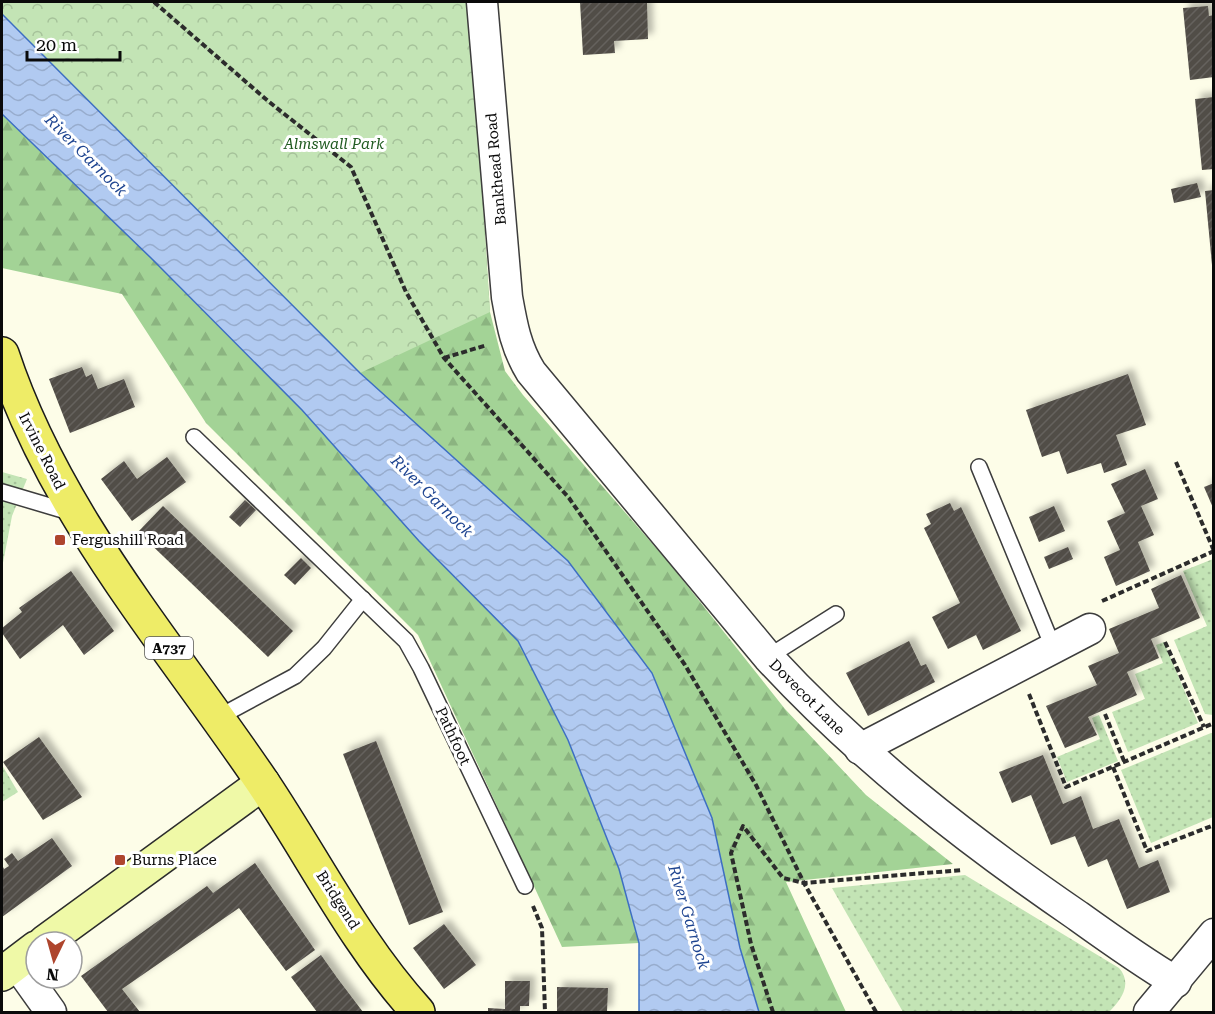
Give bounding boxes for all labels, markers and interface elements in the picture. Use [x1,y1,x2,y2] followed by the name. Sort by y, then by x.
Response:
[27,24,120,62] scale bar
[36,34,77,55] text: 20 m
[40,109,131,200] water label: River Garnock
[482,112,510,226] street label: Bankhead Road
[283,135,385,153] park label: Almswall Park
[15,409,69,493] street label: Irvine Road
[386,450,477,541] water label: River Garnock
[72,531,184,549] place label: Fergushill Road
[53,533,67,547] marker: Fergushill Road
[145,637,193,659] road number: A737
[765,655,849,739] street label: Dovecot Lane
[432,704,474,768] street label: Pathfoot
[132,851,217,869] place label: Burns Place
[113,853,127,867] marker: Burns Place
[664,862,714,972] water label: River Garnock
[312,867,364,933] street label: Bridgend
[24,930,84,990] north arrow
[46,964,60,984] text: N

